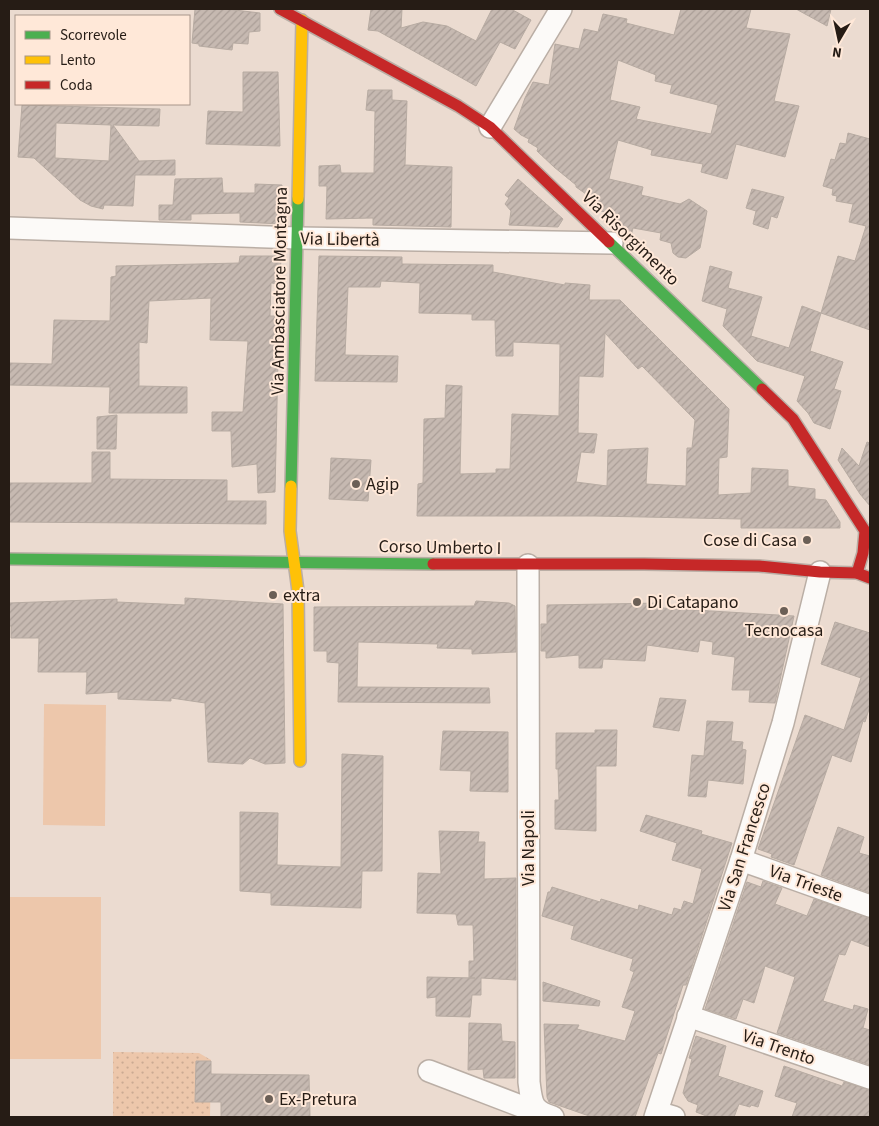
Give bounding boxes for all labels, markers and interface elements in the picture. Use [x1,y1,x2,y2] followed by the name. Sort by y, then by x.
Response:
[15,15,190,105] legend
[814,15,864,65] north arrow
[60,25,127,46] text: Scorrevole
[831,41,843,62] text: N
[60,50,96,71] text: Lento
[60,75,93,96] text: Coda
[576,185,685,292] street label: Via Risorgimento
[265,187,294,395] street label: Via Ambasciatore Montagna
[300,226,380,253] street label: Via Libertà
[366,472,399,497] place label: Agip
[350,478,362,490] marker: Agip
[703,528,797,553] place label: Cose di Casa
[378,534,502,561] street label: Corso Umberto I
[801,534,813,546] marker: Cose di Casa
[283,583,320,608] place label: extra
[267,589,279,601] marker: extra
[647,590,738,615] place label: Di Catapano
[631,596,643,608] marker: Di Catapano
[778,605,790,617] marker: Tecnocasa
[745,618,823,643] place label: Tecnocasa
[712,780,777,915] street label: Via San Francesco
[516,810,541,886] street label: Via Napoli
[766,859,846,908] street label: Via Trieste
[739,1023,819,1072] street label: Via Trento
[279,1087,357,1112] place label: Ex-Pretura
[263,1093,275,1105] marker: Ex-Pretura

